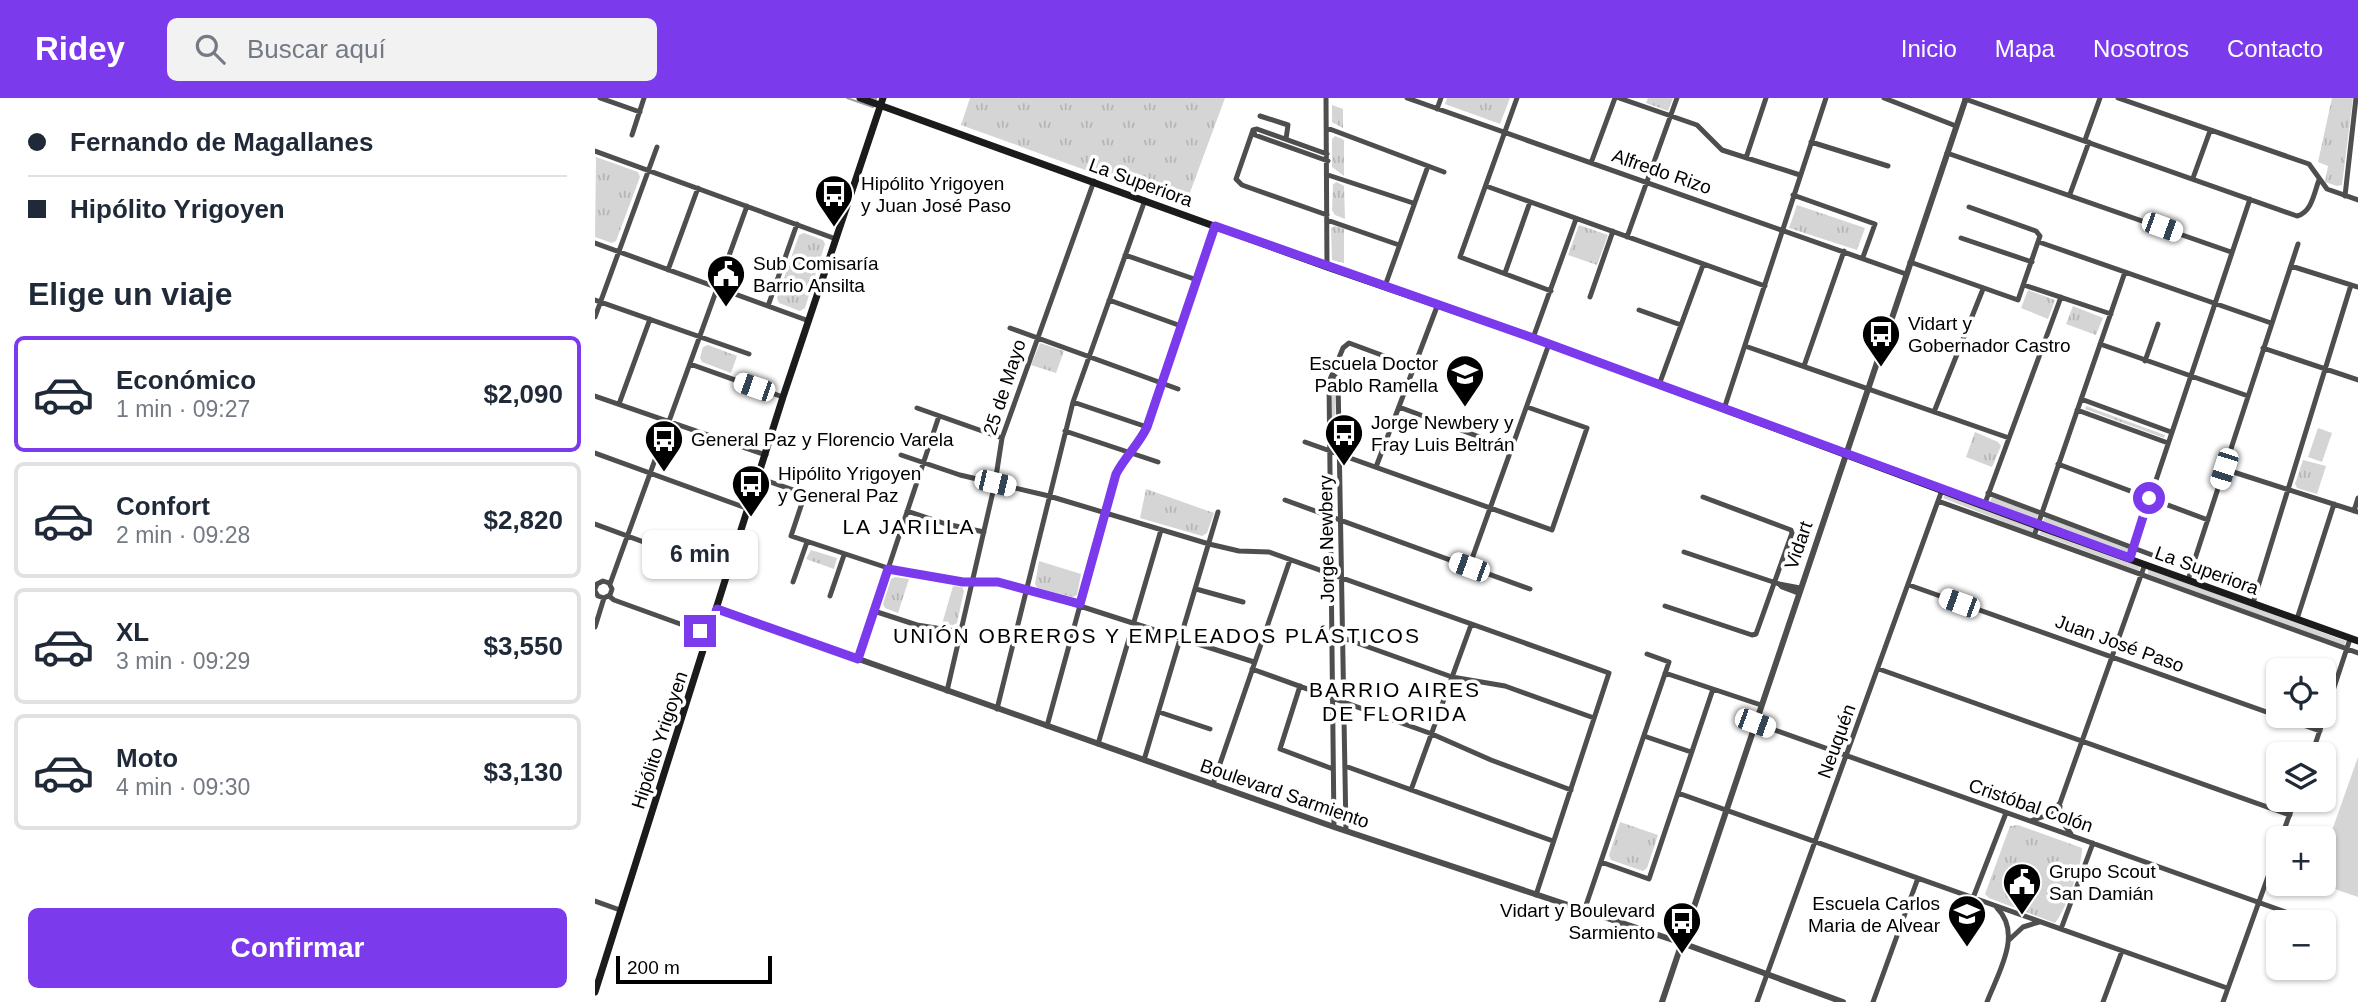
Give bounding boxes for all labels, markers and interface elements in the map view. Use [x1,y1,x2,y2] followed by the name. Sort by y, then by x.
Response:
[167,18,657,81] search box
[35,30,125,67] text: Ridey
[191,30,229,68] icon: search
[247,34,386,64] text: Buscar aquí
[1901,35,1957,62] text: Inicio
[1995,35,2055,62] text: Mapa
[2093,35,2189,62] text: Nosotros
[2227,35,2323,62] text: Contacto
[70,127,373,157] text: Fernando de Magallanes
[1609,145,1714,198] street label: Alfredo Rizo
[1086,154,1196,211] street label: La Superiora
[813,173,855,228] bus stop icon: Hipólito Yrigoyen y Juan José Paso
[861,173,1011,216] place label: Hipólito Yrigoyen y Juan José Paso
[70,194,285,224] text: Hipólito Yrigoyen
[2139,210,2186,244] car
[705,253,747,308] public building icon: Sub Comisaría Barrio Ansilta
[753,253,879,296] place label: Sub Comisaría Barrio Ansilta
[28,276,233,312] text: Elige un viaje
[1860,313,1902,368] bus stop icon: Vidart y Gobernador Castro
[1908,313,2071,356] place label: Vidart y Gobernador Castro
[979,337,1030,438] street label: 25 de Mayo
[1309,353,1439,396] place label: Escuela Doctor Pablo Ramella
[1444,353,1486,408] school or university icon: Escuela Doctor Pablo Ramella
[32,363,95,426] icon: car
[116,365,256,395] text: Económico
[731,370,778,404] car
[483,379,563,409] text: $2,090
[116,396,250,422] text: 1 min · 09:27
[1323,412,1365,467] bus stop icon: Jorge Newbery y Fray Luis Beltrán
[1371,412,1515,455] place label: Jorge Newbery y Fray Luis Beltrán
[643,418,685,473] bus stop icon: General Paz y Florencio Varela
[691,429,954,450] place label: General Paz y Florencio Varela
[2208,446,2241,492] car
[730,463,772,518] bus stop icon: Hipólito Yrigoyen y General Paz
[778,463,921,506] place label: Hipólito Yrigoyen y General Paz
[973,468,1018,498] car
[1315,474,1338,603] street label: Jorge Newbery
[2133,482,2165,514] route start
[32,489,95,552] icon: car
[116,491,210,521] text: Confort
[483,505,563,535] text: $2,820
[842,515,976,538] district label: LA JARILLA
[1781,518,1817,572] street label: Vidart
[116,522,250,548] text: 2 min · 09:28
[642,530,758,578] callout: 6 min
[670,541,730,567] text: 6 min
[2152,542,2262,599] street label: La Superiora
[1446,550,1493,584] car
[1936,586,1983,620] car
[2053,610,2187,676] street label: Juan José Paso
[32,615,95,678] icon: car
[684,615,716,647] route end
[116,617,149,647] text: XL
[893,624,1421,647] district label: UNIÓN OBREROS Y EMPLEADOS PLÁSTICOS
[483,631,563,661] text: $3,550
[116,648,250,674] text: 3 min · 09:29
[2266,658,2336,980] map controls
[2266,658,2336,728] button: locate
[627,669,692,812] street label: Hipólito Yrigoyen
[1309,678,1481,725] district label: BARRIO AIRES DE FLORIDA
[1813,701,1860,781] street label: Neuquén
[1732,706,1779,740] car
[32,741,95,804] icon: car
[2266,742,2336,812] button: layers
[116,743,178,773] text: Moto
[1198,755,1372,832] street label: Boulevard Sarmiento
[483,757,563,787] text: $3,130
[116,774,250,800] text: 4 min · 09:30
[1966,774,2096,837] street label: Cristóbal Colón
[2266,826,2336,896] button: +
[2001,861,2043,916] public building icon: Grupo Scout San Damián
[2049,861,2156,904] place label: Grupo Scout San Damián
[1808,893,1941,936] place label: Escuela Carlos Maria de Alvear
[1946,893,1988,948] school or university icon: Escuela Carlos Maria de Alvear
[1500,900,1655,943] place label: Vidart y Boulevard Sarmiento
[1661,900,1703,955] bus stop icon: Vidart y Boulevard Sarmiento
[28,908,567,988] button: Confirmar
[2266,910,2336,980] button: −
[616,953,772,985] scale bar
[627,957,680,978] text: 200 m

